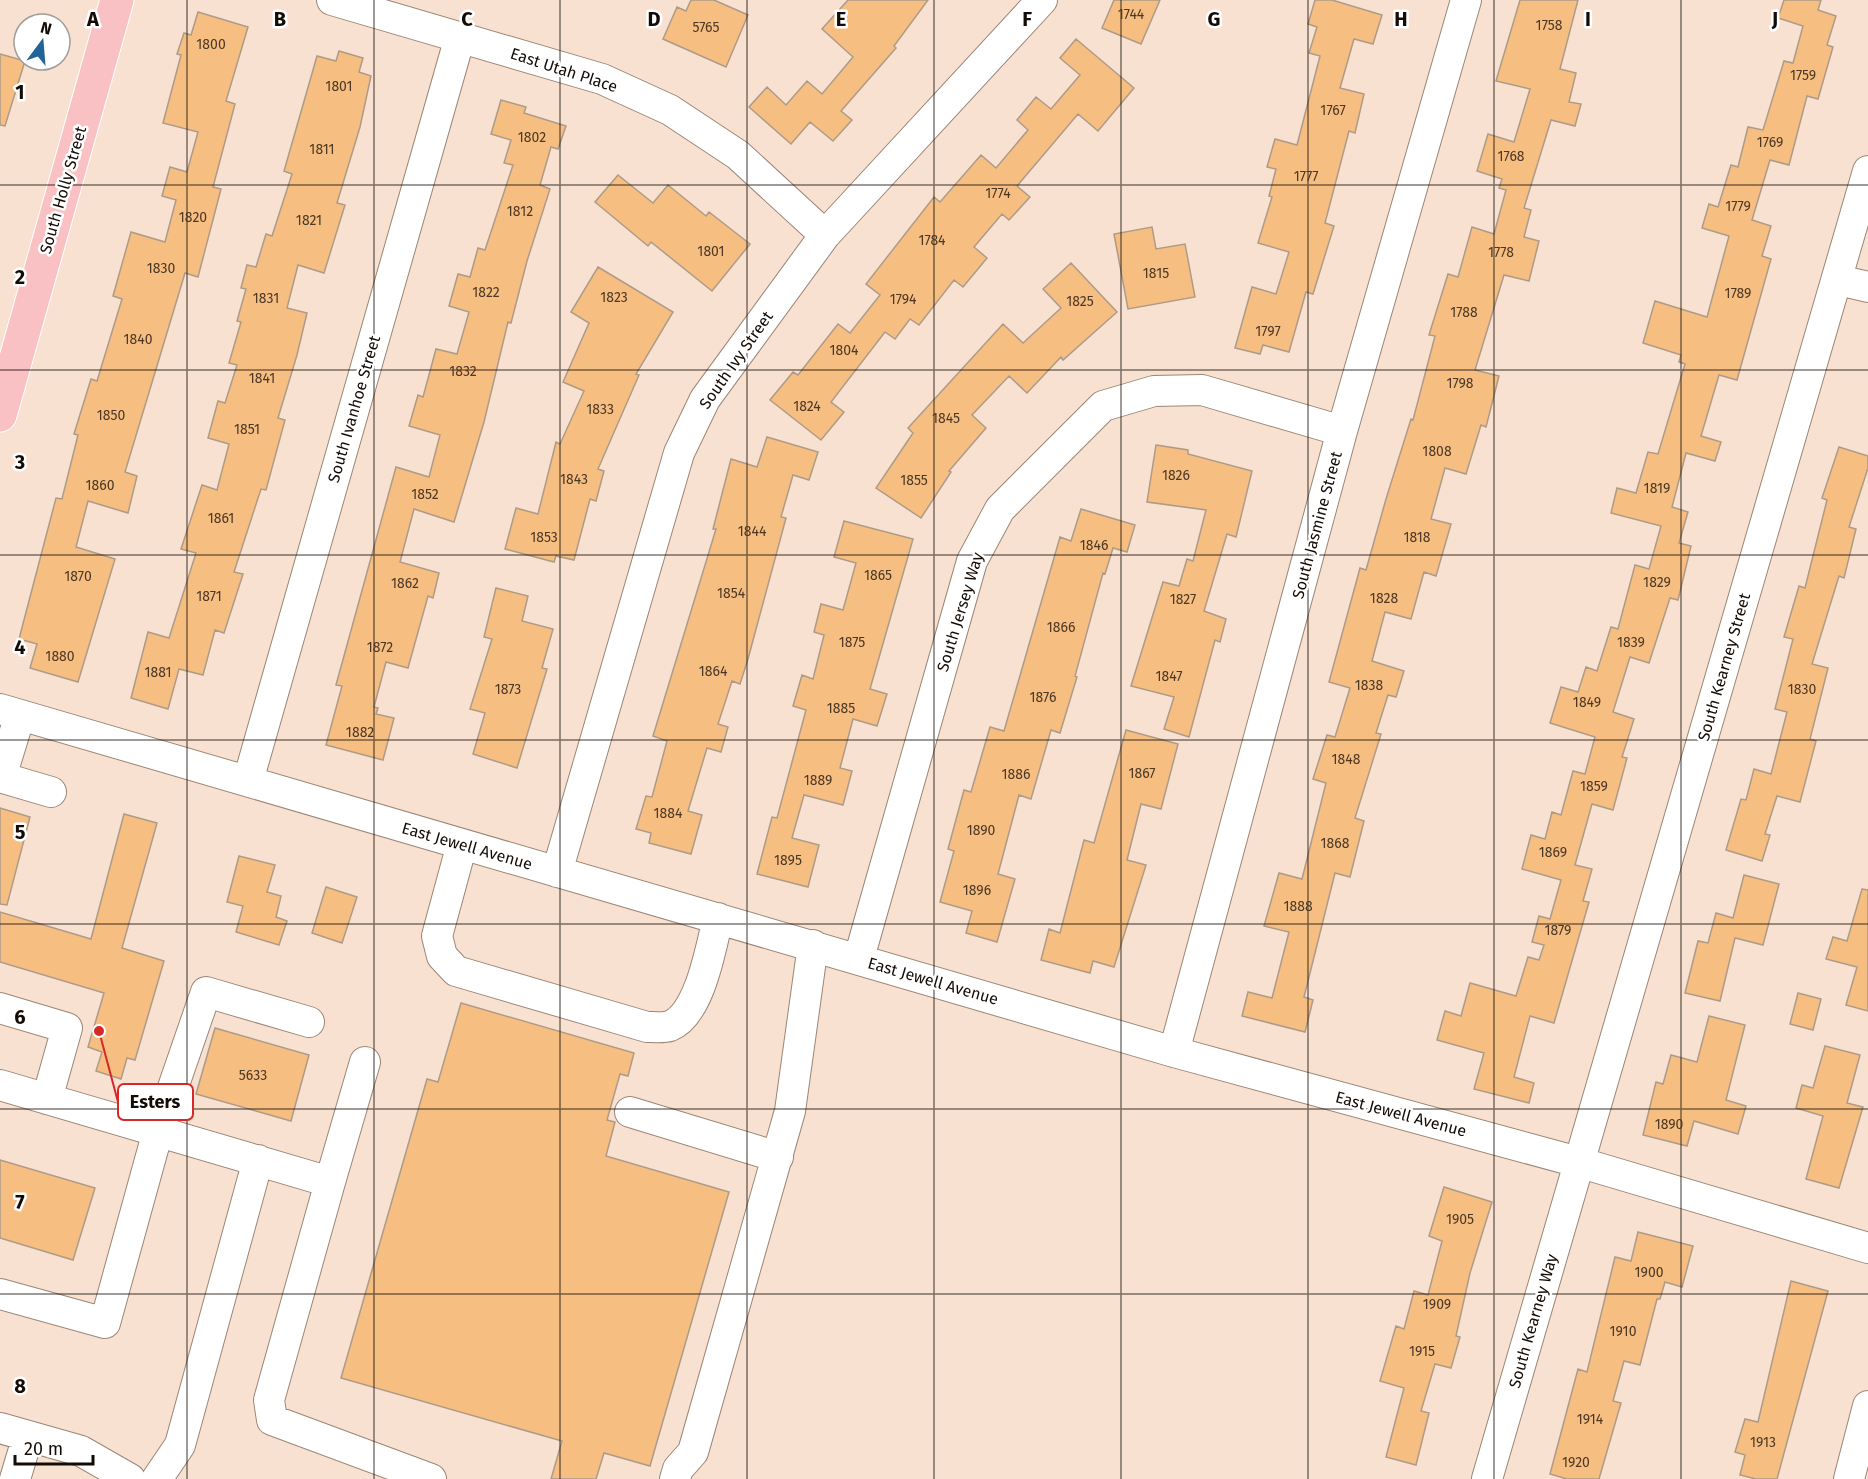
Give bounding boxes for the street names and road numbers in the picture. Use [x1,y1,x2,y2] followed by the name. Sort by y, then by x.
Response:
[508,44,620,96] street label: East Utah Place
[36,124,90,256] street label: South Holly Street
[695,307,777,413] street label: South Ivy Street
[324,333,384,485] street label: South Ivanhoe Street
[1288,449,1346,601] street label: South Jasmine Street
[933,550,987,674] street label: South Jersey Way
[1694,591,1754,743] street label: South Kearney Street
[400,818,534,874] street label: East Jewell Avenue
[866,953,1000,1009] street label: East Jewell Avenue
[1333,1087,1469,1141] street label: East Jewell Avenue
[1505,1252,1561,1390] street label: South Kearney Way

